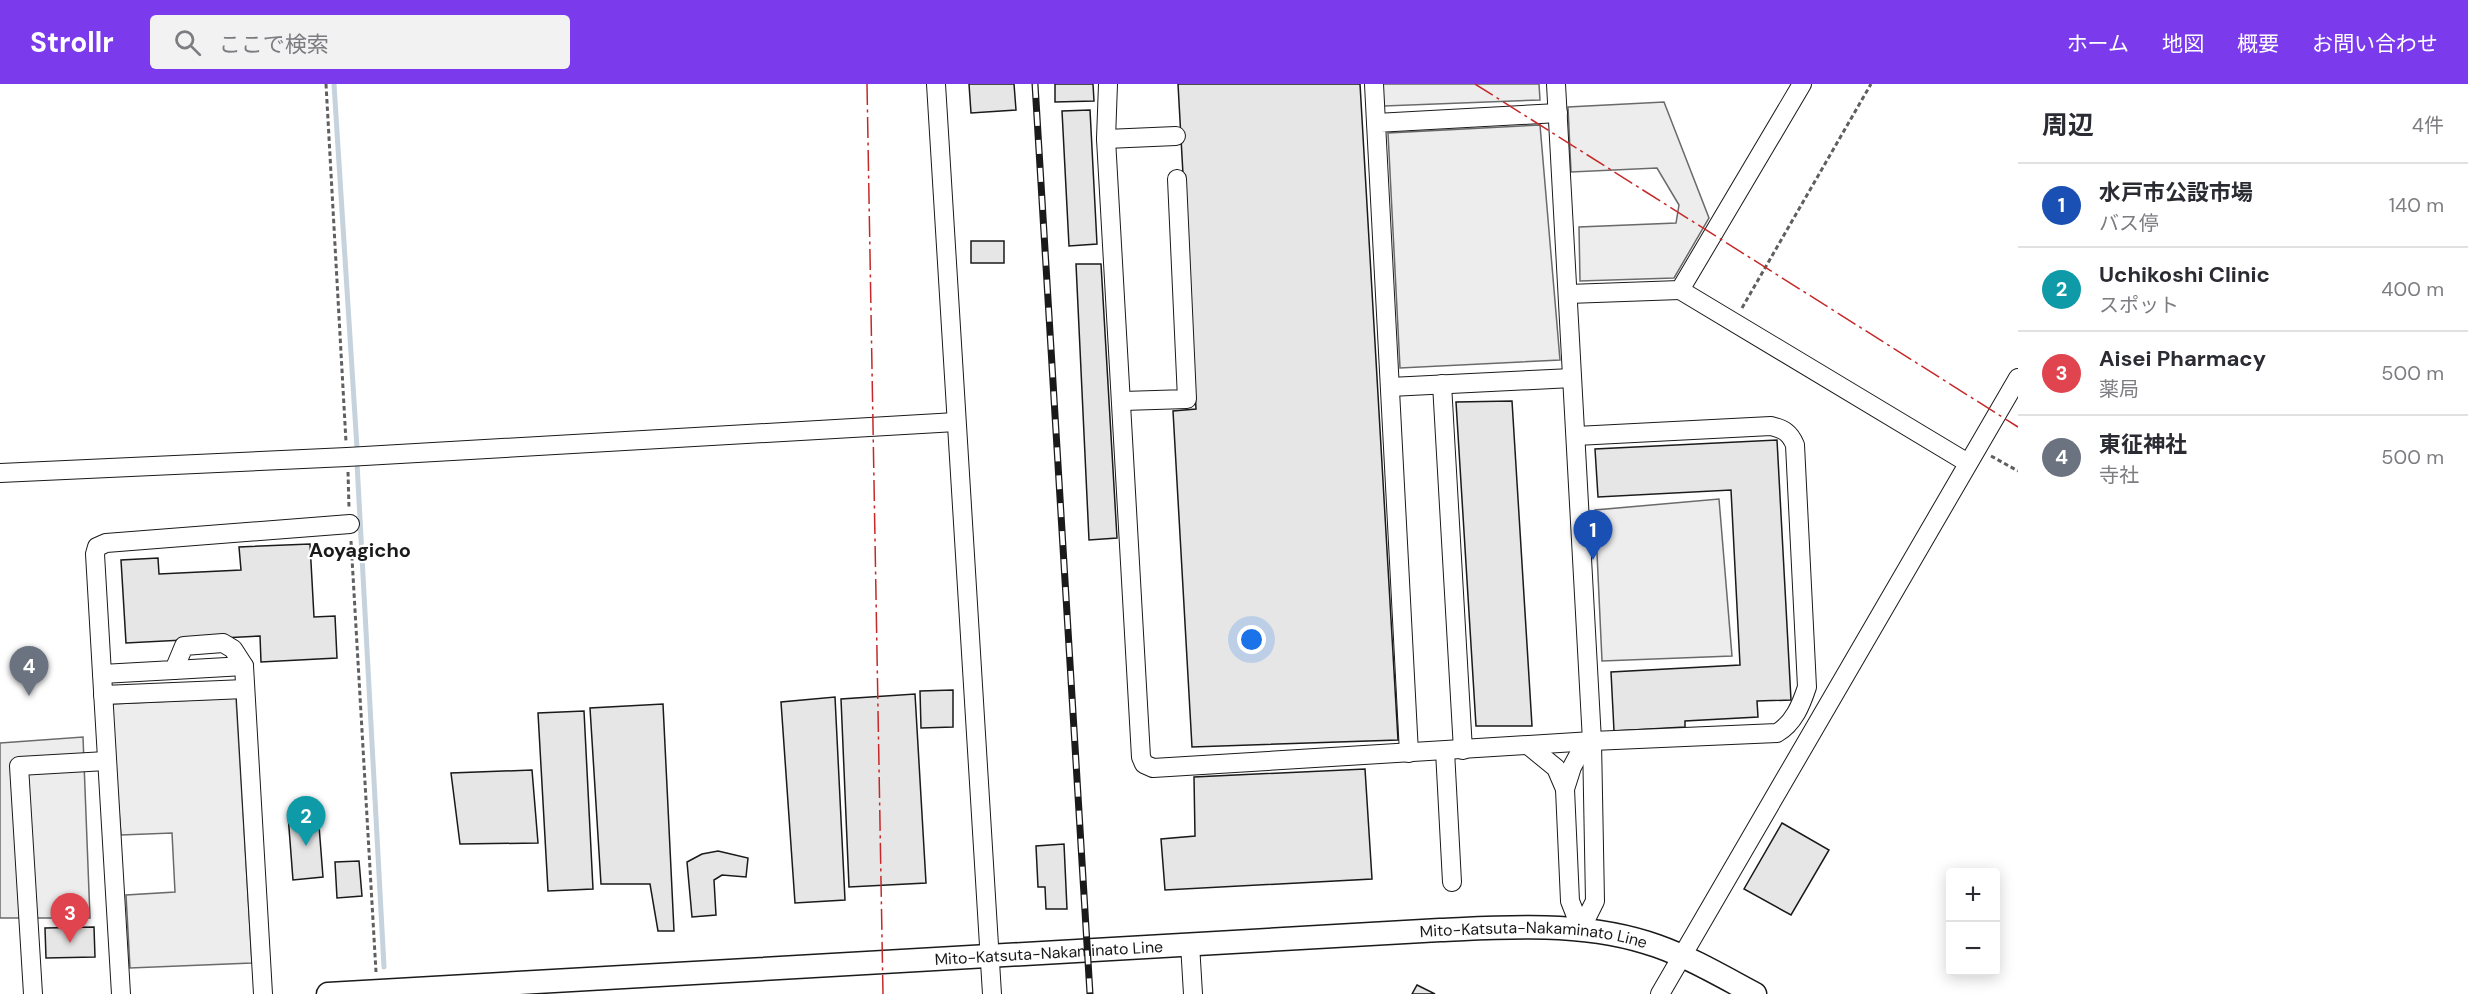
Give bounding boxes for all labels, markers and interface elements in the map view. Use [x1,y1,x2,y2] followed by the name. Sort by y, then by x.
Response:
[150,15,570,69] search box
[30,24,114,61] text: Strollr
[171,26,204,59] icon: search
[219,30,329,59] text: ここで検索
[2067,30,2129,58] text: ホーム
[2162,30,2204,58] text: 地図
[2237,30,2279,58] text: 概要
[2312,30,2438,58] text: お問い合わせ
[2042,108,2094,142] text: 周辺
[2412,112,2444,138] text: 4件
[2099,178,2253,207] text: 水戸市公設市場
[2058,192,2065,218] text: 1
[2389,192,2444,218] text: 140 m
[2099,210,2159,236] text: バス停
[2099,260,2270,289] text: Uchikoshi Clinic
[2056,276,2067,302] text: 2
[2381,276,2444,302] text: 400 m
[2099,292,2179,318] text: スポット
[2099,344,2266,373] text: Aisei Pharmacy
[2055,360,2068,386] text: 3
[2381,360,2444,386] text: 500 m
[2099,376,2139,402] text: 薬局
[2099,430,2187,459] text: 東征神社
[2055,444,2068,470] text: 4
[2381,444,2444,470] text: 500 m
[2099,462,2139,488] text: 寺社
[1574,510,1612,560] pin: 1
[309,537,411,563] district label: Aoyagicho
[1237,625,1266,654] your location
[9,646,48,696] pin: 4
[286,796,326,846] pin: 2
[1946,868,2000,976] map controls
[1946,868,2000,922] button: +
[50,894,90,943] pin: 3
[1419,917,1650,953] street label: Mito-Katsuta-Nakaminato Line
[1946,922,2000,976] button: −
[934,935,1164,970] street label: Mito-Katsuta-Nakaminato Line

